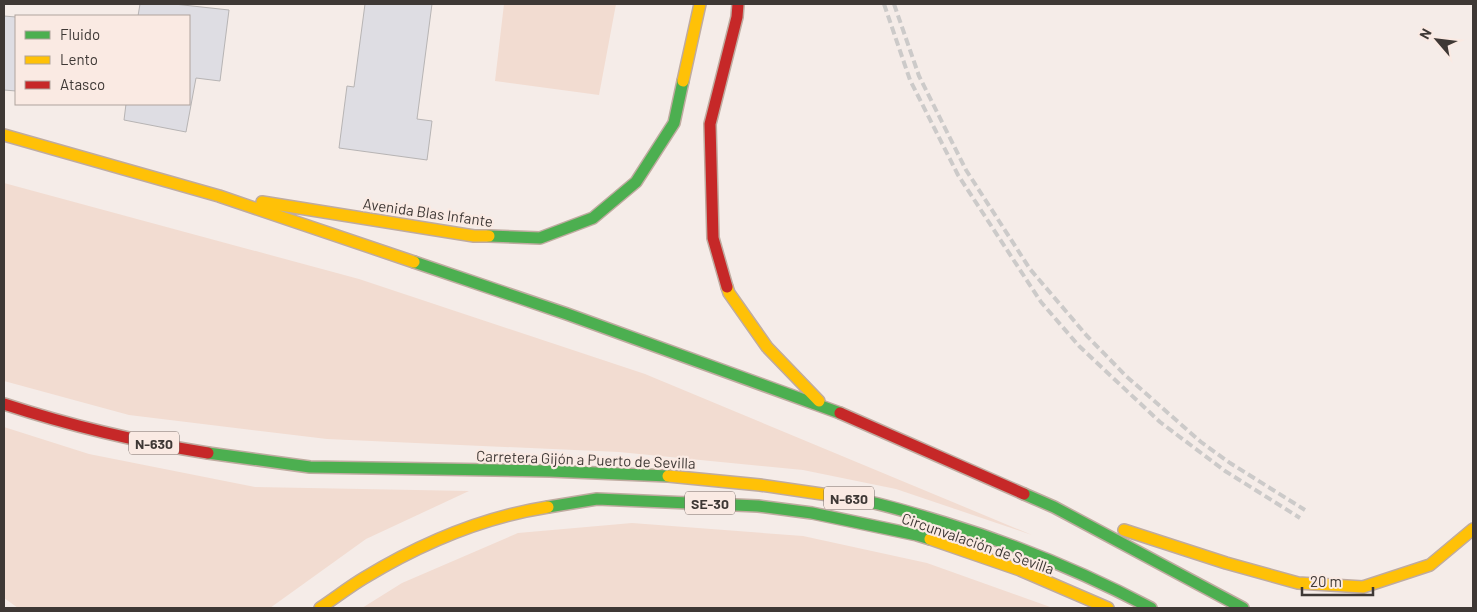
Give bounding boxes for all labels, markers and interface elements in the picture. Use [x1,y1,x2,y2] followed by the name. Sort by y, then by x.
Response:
[15,15,190,105] legend
[1412,15,1462,65] north arrow
[60,25,100,43] text: Fluido
[1415,26,1435,42] text: N
[60,50,98,68] text: Lento
[60,75,105,93] text: Atasco
[362,194,494,230] street label: Avenida Blas Infante
[129,432,179,454] road number: N-630
[476,446,696,472] street label: Carretera Gijón a Puerto de Sevilla
[824,486,874,509] road number: N-630
[685,492,735,514] road number: SE-30
[899,508,1057,578] street label: Circunvalación de Sevilla
[1302,564,1373,596] scale bar
[1310,572,1342,590] text: 20 m

